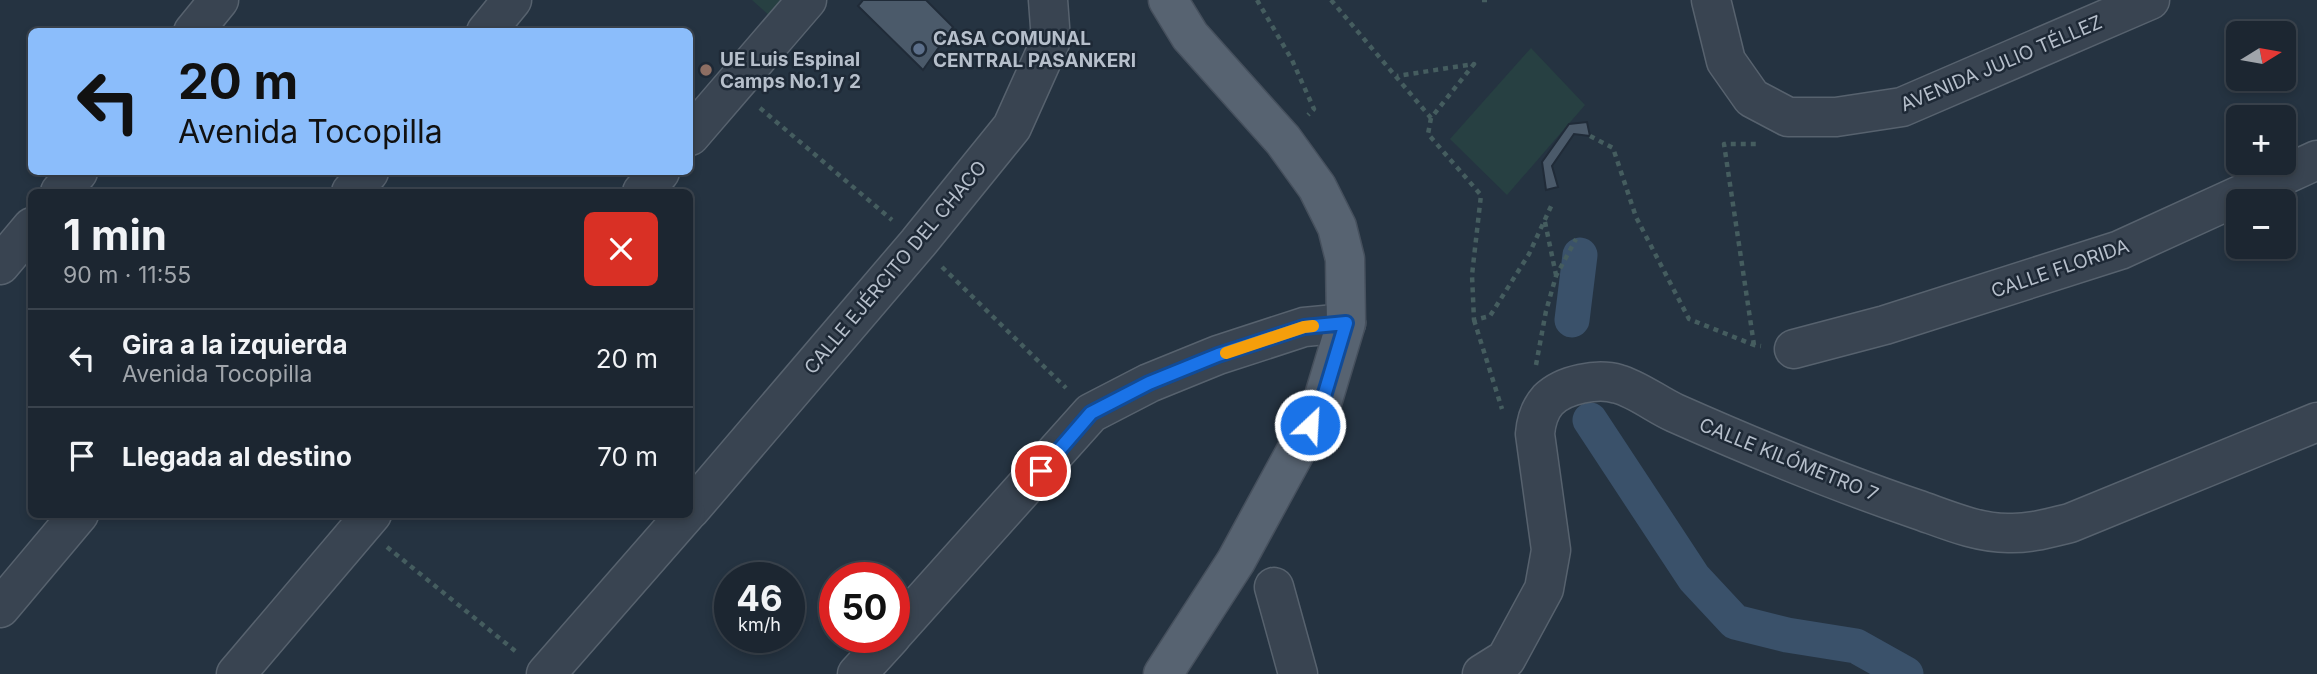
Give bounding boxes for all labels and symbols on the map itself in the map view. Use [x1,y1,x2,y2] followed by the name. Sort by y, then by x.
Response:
[1897,10,2105,116] street label: AVENIDA JULIO TÉLLEZ
[2226,21,2296,91] north arrow
[933,27,1136,72] place label: CASA COMUNAL CENTRAL PASANKERI
[911,41,927,57] marker: CASA COMUNAL CENTRAL PASANKERI
[720,48,861,93] place label: UE Luis Espinal Camps No.1 y 2
[698,62,714,78] marker: UE Luis Espinal Camps No.1 y 2
[799,155,991,379] street label: CALLE EJÉRCITO DEL CHACO
[1988,234,2132,303] street label: CALLE FLORIDA
[1273,388,1347,462] position arrow
[1696,413,1882,506] street label: CALLE KILÓMETRO 7
[1011,441,1071,501] pin
[819,562,910,653] speed limit sign: 50

